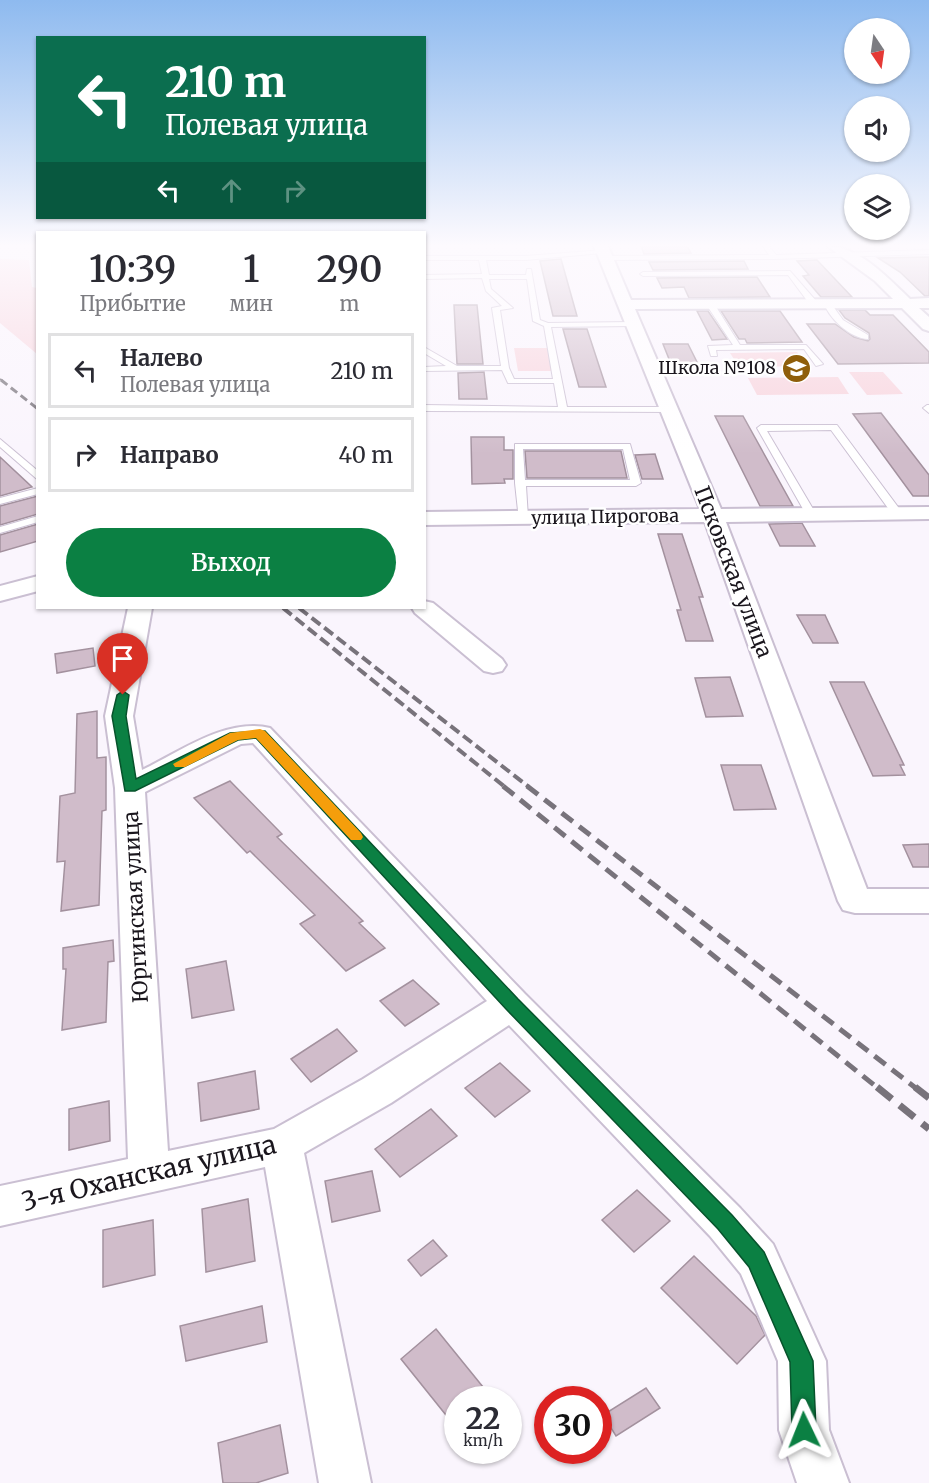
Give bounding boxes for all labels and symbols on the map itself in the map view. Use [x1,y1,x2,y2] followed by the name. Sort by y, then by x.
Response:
[844,18,910,84] north arrow
[781,352,813,384] school or university icon: Школа №108
[658,356,776,379] place label: Школа №108
[688,482,779,661] street label: Псковская улица
[531,504,679,529] street label: улица Пирогова
[97,633,148,695] pin
[117,810,154,1004] street label: Юргинская улица
[19,1127,279,1218] street label: 3-я Оханская улица
[534,1386,612,1464] speed limit sign: 30
[772,1398,836,1462] position arrow

